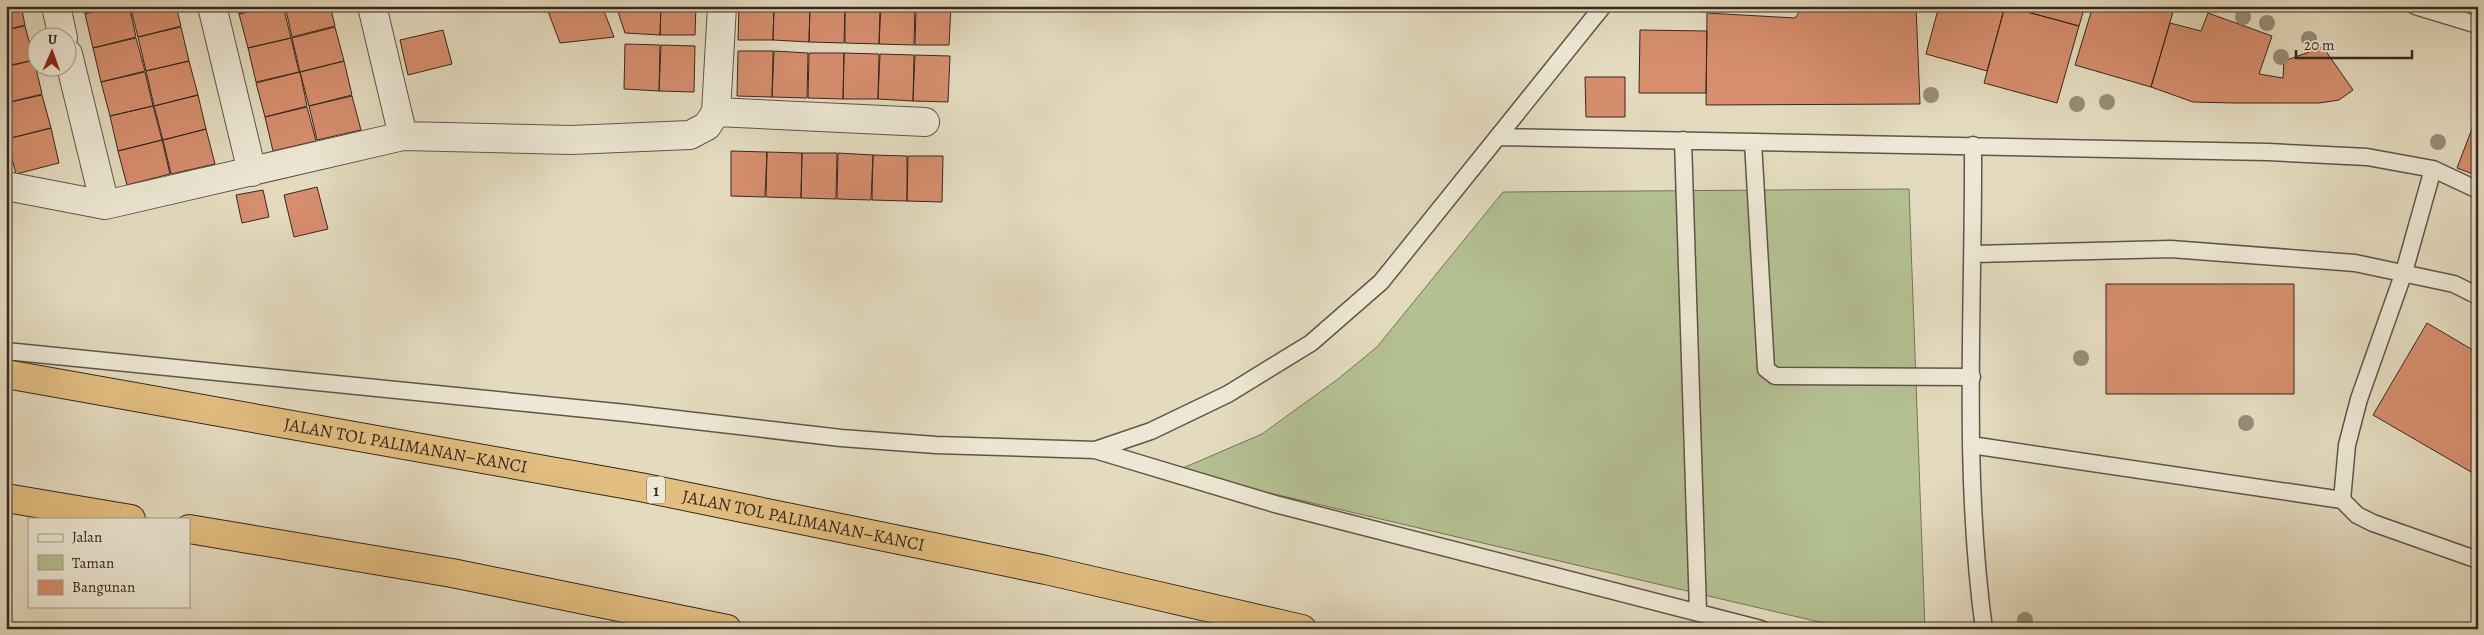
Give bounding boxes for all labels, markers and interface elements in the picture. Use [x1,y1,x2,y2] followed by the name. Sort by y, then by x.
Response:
[28,28,78,78] north arrow
[2296,28,2413,60] scale bar
[48,30,57,49] text: U
[2304,35,2335,55] text: 20 m
[282,412,529,479] street label: JALAN TOL PALIMANAN–KANCI
[647,476,665,504] road number: 1
[680,484,927,557] street label: JALAN TOL PALIMANAN–KANCI
[28,518,190,608] legend
[72,527,102,547] text: Jalan
[72,553,114,573] text: Taman
[72,577,135,597] text: Bangunan

